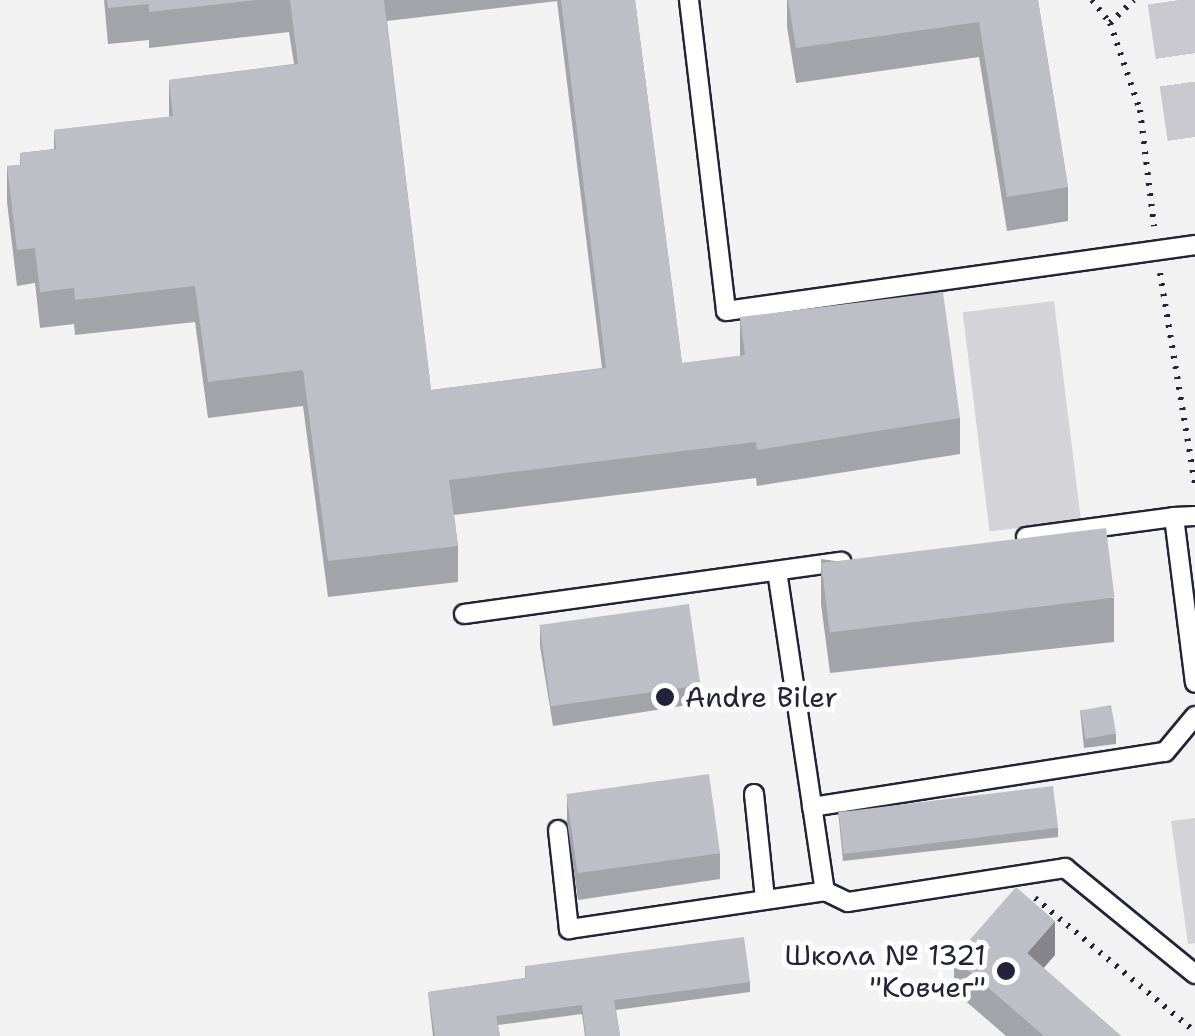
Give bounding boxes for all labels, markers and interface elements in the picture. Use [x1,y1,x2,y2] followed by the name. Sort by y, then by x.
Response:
[685,680,838,714] place label: Andre Biler
[654,686,676,708] marker: Andre Biler
[784,938,986,1004] place label: Школа № 1321 "Ковчег"
[995,960,1017,982] marker: Школа № 1321 "Ковчег"

